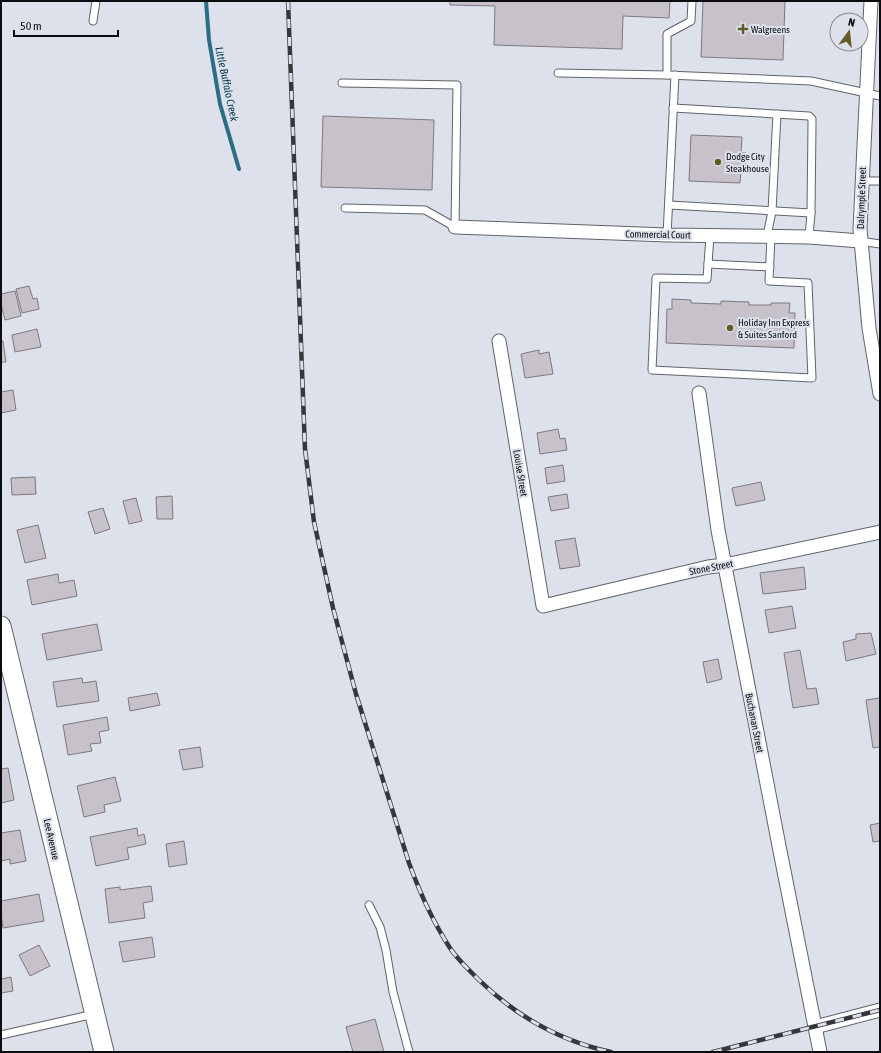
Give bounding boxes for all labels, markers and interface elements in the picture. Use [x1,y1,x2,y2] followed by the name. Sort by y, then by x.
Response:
[14,12,118,38] scale bar
[829,12,869,52] north arrow
[847,16,856,29] text: N
[20,19,42,33] text: 50 m
[738,24,748,34] marker: Walgreens
[751,24,790,35] place label: Walgreens
[213,46,241,123] water label: Little Buffalo Creek
[726,151,769,174] place label: Dodge City Steakhouse
[713,157,723,167] marker: Dodge City Steakhouse
[855,167,868,229] street label: Dalrymple Street
[625,228,691,241] street label: Commercial Court
[738,317,810,340] place label: Holiday Inn Express & Suites Sanford
[725,323,735,333] marker: Holiday Inn Express & Suites Sanford
[511,449,530,497] street label: Louise Street
[688,558,734,577] street label: Stone Street
[743,692,766,754] street label: Buchanan Street
[41,817,62,861] street label: Lee Avenue

